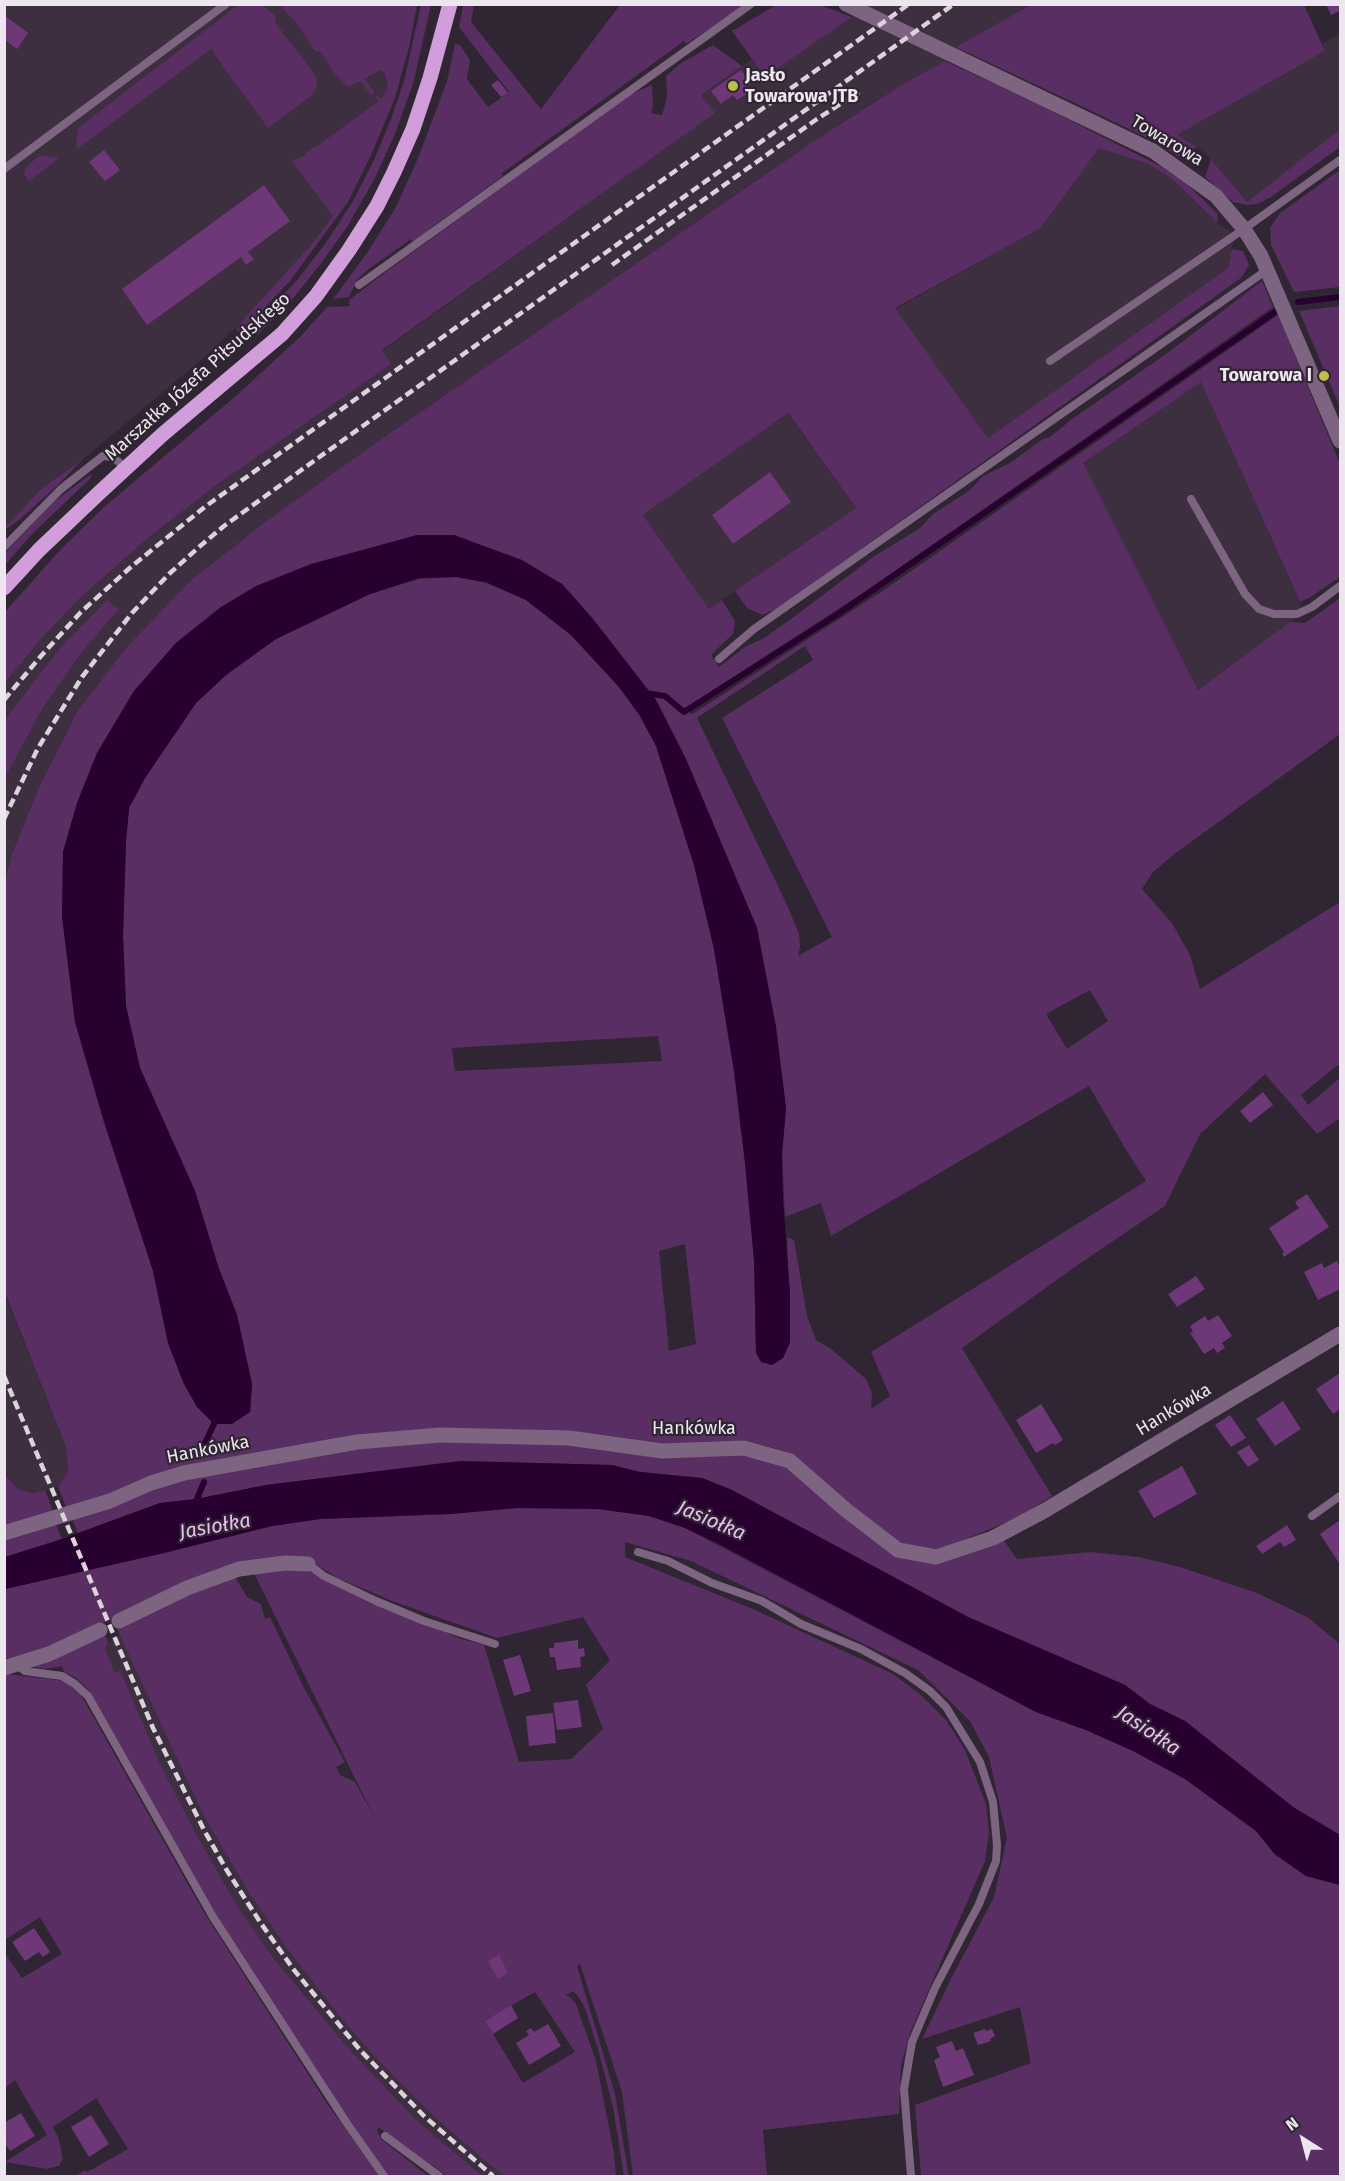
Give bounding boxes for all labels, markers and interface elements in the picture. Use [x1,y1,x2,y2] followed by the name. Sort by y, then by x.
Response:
[745,65,858,107] place label: Jasło Towarowa JTB
[726,79,740,93] marker: Jasło Towarowa JTB
[1127,111,1207,171] street label: Towarowa
[101,288,295,466] street label: Marszałka Józefa Piłsudskiego
[1220,365,1312,387] place label: Towarowa I
[1317,369,1331,383] marker: Towarowa I
[1133,1379,1215,1441] street label: Hankówka
[652,1418,736,1440] street label: Hankówka
[165,1431,251,1469] street label: Hankówka
[673,1496,749,1546] water label: Jasiołka
[177,1509,253,1545] water label: Jasiołka
[1111,1701,1185,1761] water label: Jasiołka
[1273,2109,1333,2169] north arrow
[1282,2113,1302,2135] text: N

